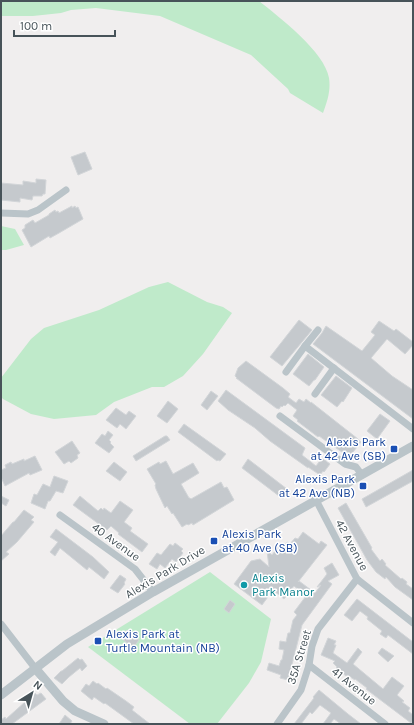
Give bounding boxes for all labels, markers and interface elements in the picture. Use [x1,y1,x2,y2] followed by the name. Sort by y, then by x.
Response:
[14,12,115,38] scale bar
[20,19,52,33] text: 100 m
[311,435,386,463] place label: Alexis Park at 42 Ave (SB)
[389,444,399,454] marker: Alexis Park at 42 Ave (SB)
[279,472,355,500] place label: Alexis Park at 42 Ave (NB)
[358,481,368,491] marker: Alexis Park at 42 Ave (NB)
[333,517,371,573] street label: 42 Avenue
[89,520,143,564] street label: 40 Avenue
[222,527,298,555] place label: Alexis Park at 40 Ave (SB)
[209,536,219,546] marker: Alexis Park at 40 Ave (SB)
[123,543,207,601] street label: Alexis Park Drive
[252,571,315,599] place label: Alexis Park Manor
[239,580,249,590] marker: Alexis Park Manor
[106,627,220,655] place label: Alexis Park at Turtle Mountain (NB)
[284,627,314,686] street label: 35A Street
[93,636,103,646] marker: Alexis Park at Turtle Mountain (NB)
[329,664,379,708] street label: 41 Avenue
[12,673,52,713] north arrow
[31,678,45,693] text: N

